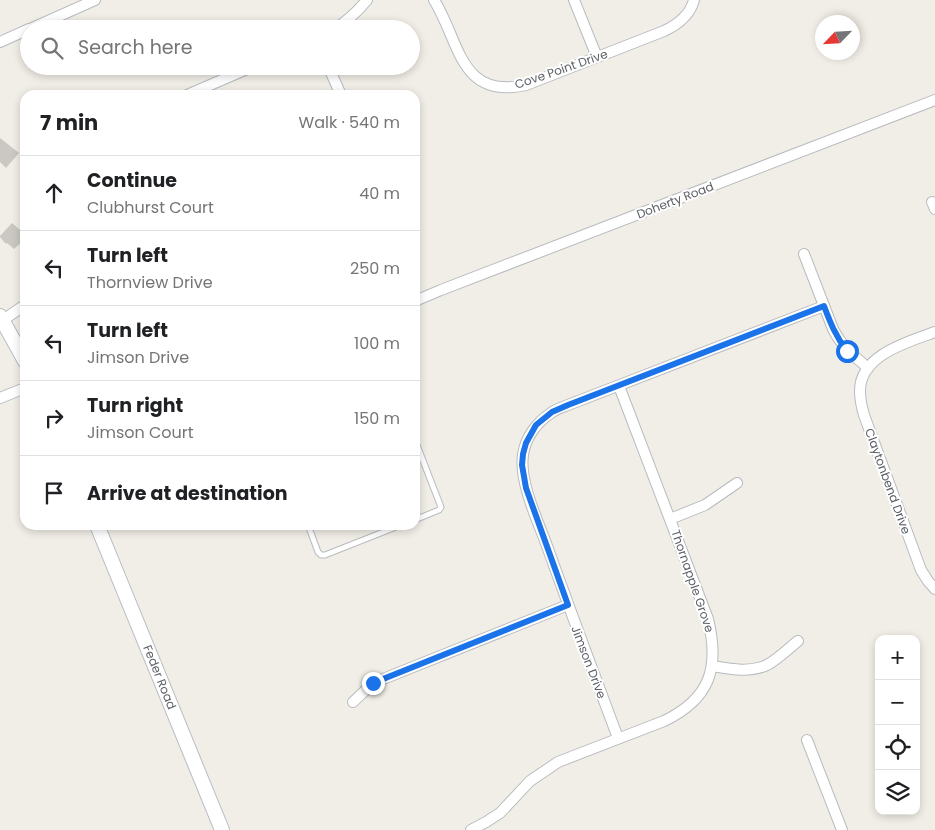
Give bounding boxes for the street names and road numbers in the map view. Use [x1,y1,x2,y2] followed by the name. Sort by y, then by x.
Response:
[512,45,610,93] street label: Cove Point Drive
[634,177,716,223] street label: Doherty Road
[861,426,915,536] street label: Claytonbend Drive
[667,527,719,635] street label: Thornapple Grove
[567,623,611,701] street label: Jimson Drive
[139,642,181,712] street label: Feder Road

